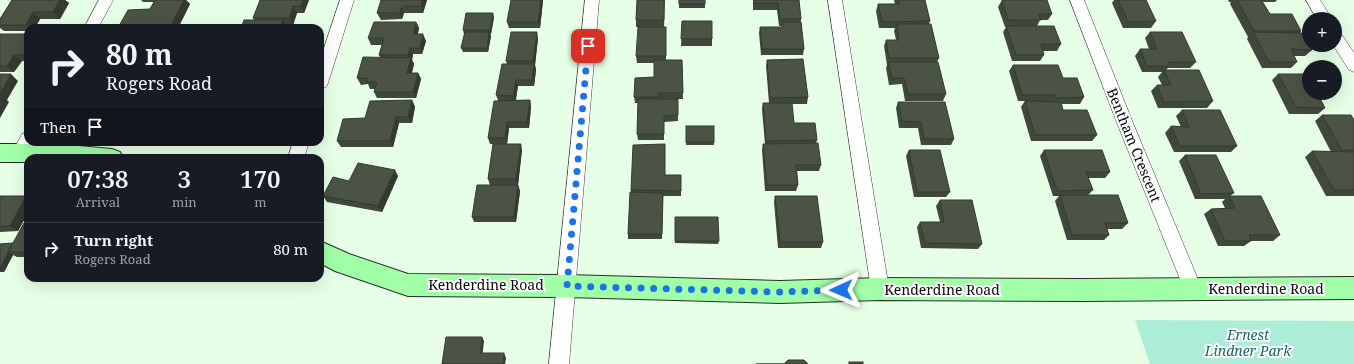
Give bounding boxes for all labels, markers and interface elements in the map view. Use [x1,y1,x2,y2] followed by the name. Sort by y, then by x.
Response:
[1302,12,1342,100] map controls
[1302,12,1342,52] button: +
[571,29,605,63] pin
[106,35,173,73] text: 80 m
[577,35,599,57] icon: arrive
[40,40,92,92] icon: right
[1302,60,1342,100] button: −
[106,71,212,95] text: Rogers Road
[1103,85,1166,205] street label: Bentham Crescent
[84,116,106,138] icon: arrive
[40,117,76,137] text: Then
[67,162,129,195] text: 07:38
[178,162,191,195] text: 3
[240,162,281,195] text: 170
[76,193,120,211] text: Arrival
[172,193,197,211] text: min
[254,193,266,211] text: m
[74,230,153,250] text: Turn right
[40,238,62,260] icon: right
[273,239,308,259] text: 80 m
[74,250,151,268] text: Rogers Road
[820,269,862,311] position arrow
[428,275,544,294] street label: Kenderdine Road
[1208,279,1324,298] street label: Kenderdine Road
[884,280,1000,299] street label: Kenderdine Road
[1204,325,1292,360] park label: Ernest Lindner Park

